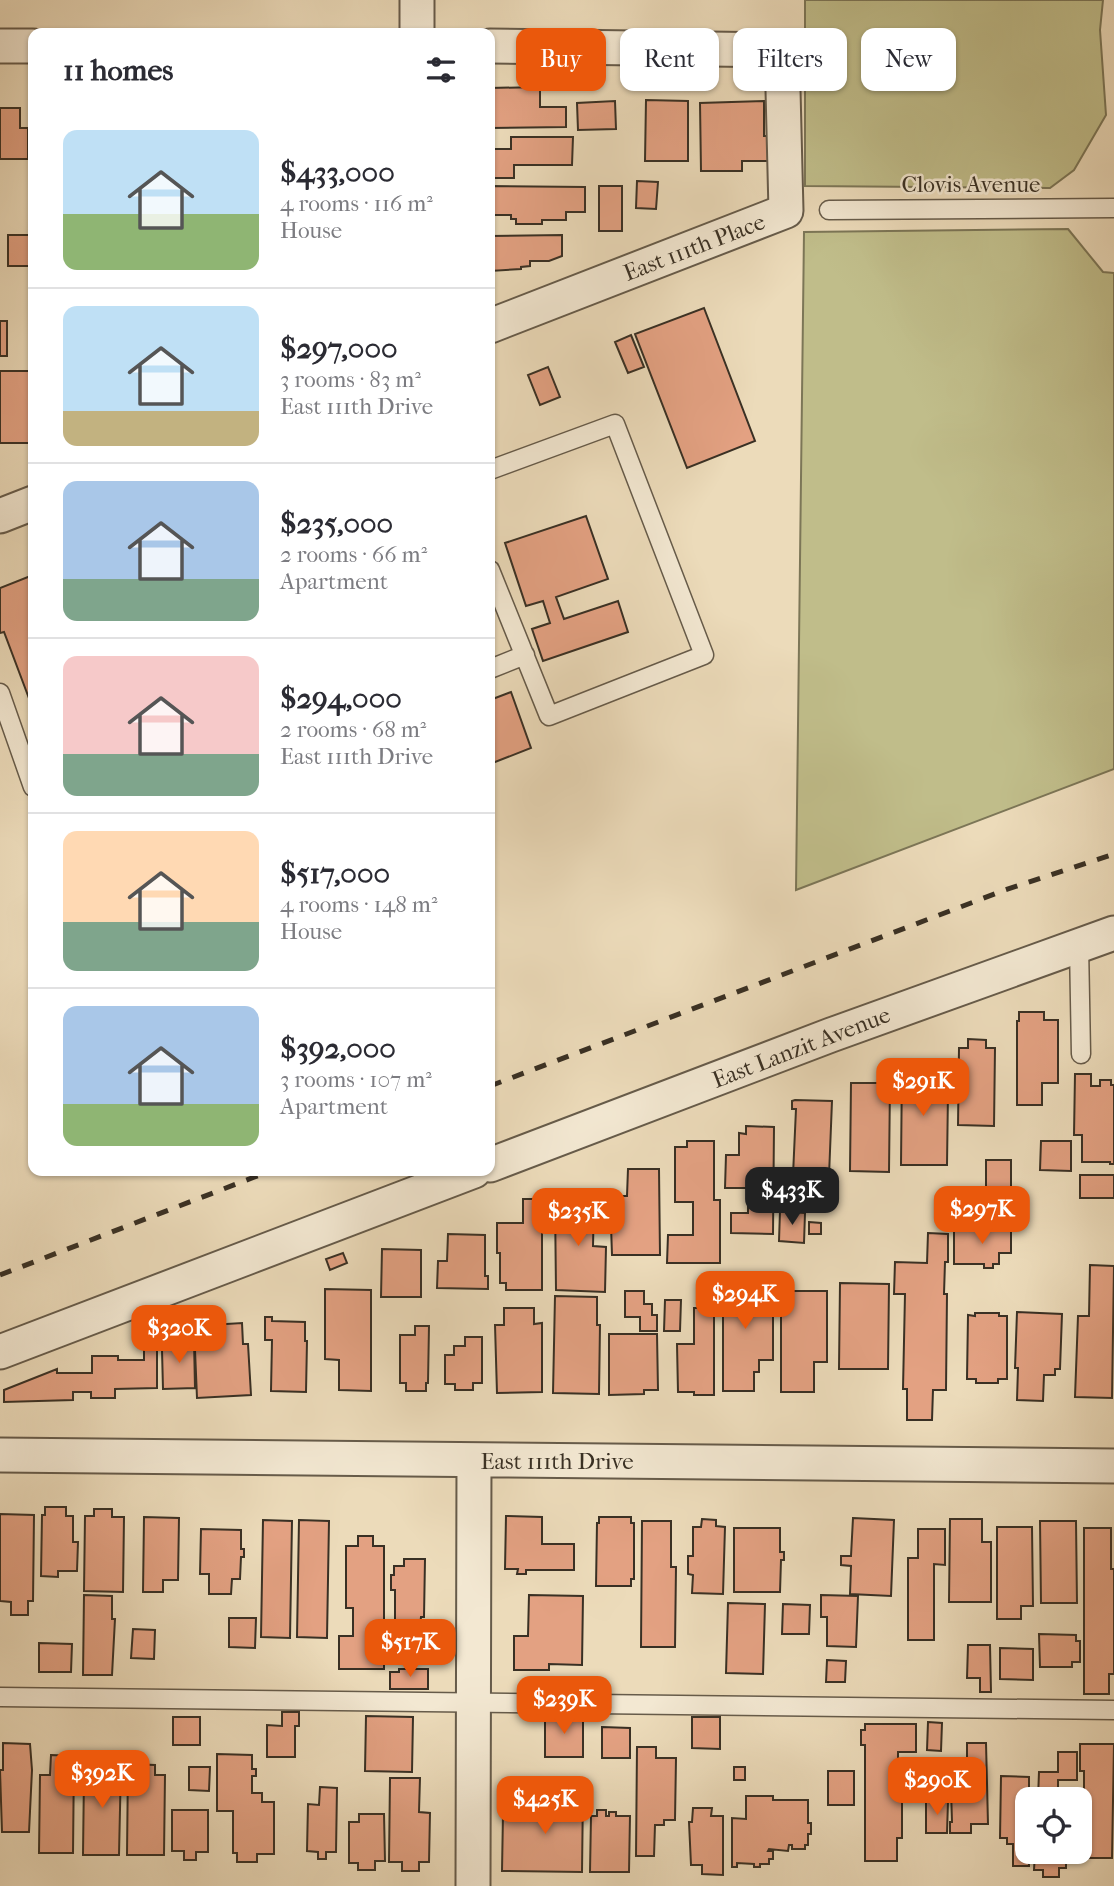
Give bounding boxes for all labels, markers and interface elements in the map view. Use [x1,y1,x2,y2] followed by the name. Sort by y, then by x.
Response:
[516,28,606,91] chip: Buy
[620,28,719,91] chip: Rent
[733,28,847,91] chip: Filters
[861,28,956,91] chip: New
[422,51,460,89] icon: filters
[63,53,173,88] text: 11 homes
[280,155,395,190] text: $433,000
[119,158,203,242] icon: home
[902,171,1040,198] street label: Clovis Avenue
[280,190,433,217] text: 4 rooms · 116 m²
[620,208,769,287] street label: East 111th Place
[280,217,342,244] text: House
[280,331,397,366] text: $297,000
[119,334,203,418] icon: home
[280,366,421,393] text: 3 rooms · 83 m²
[280,393,433,420] text: East 111th Drive
[280,506,393,541] text: $235,000
[119,509,203,593] icon: home
[280,541,427,568] text: 2 rooms · 66 m²
[280,568,388,595] text: Apartment
[280,681,402,716] text: $294,000
[119,684,203,768] icon: home
[280,716,426,743] text: 2 rooms · 68 m²
[280,743,433,770] text: East 111th Drive
[280,856,390,891] text: $517,000
[119,859,203,943] icon: home
[280,891,437,918] text: 4 rooms · 148 m²
[280,918,342,945] text: House
[708,1001,894,1094] street label: East Lanzit Avenue
[280,1031,396,1066] text: $392,000
[119,1034,203,1118] icon: home
[874,1058,972,1118] pin: $291K
[280,1066,432,1093] text: 3 rooms · 107 m²
[892,1067,954,1094] text: $291K
[280,1093,388,1120] text: Apartment
[743,1168,841,1227] pin: $433K
[761,1176,823,1203] text: $433K
[933,1186,1031,1246] pin: $297K
[529,1188,627,1248] pin: $235K
[950,1195,1014,1222] text: $297K
[548,1197,608,1224] text: $235K
[696,1272,794,1331] pin: $294K
[712,1280,778,1307] text: $294K
[130,1306,228,1365] pin: $320K
[147,1314,211,1341] text: $320K
[480,1448,634,1475] street label: East 111th Drive
[361,1620,459,1679] pin: $517K
[381,1628,439,1655] text: $517K
[515,1676,613,1736] pin: $239K
[533,1685,595,1712] text: $239K
[53,1750,151,1810] pin: $392K
[888,1758,986,1817] pin: $290K
[71,1759,133,1786] text: $392K
[904,1766,970,1793] text: $290K
[496,1776,594,1836] pin: $425K
[513,1785,577,1812] text: $425K
[1015,1787,1092,1864] map controls
[1015,1787,1092,1864] button: locate

